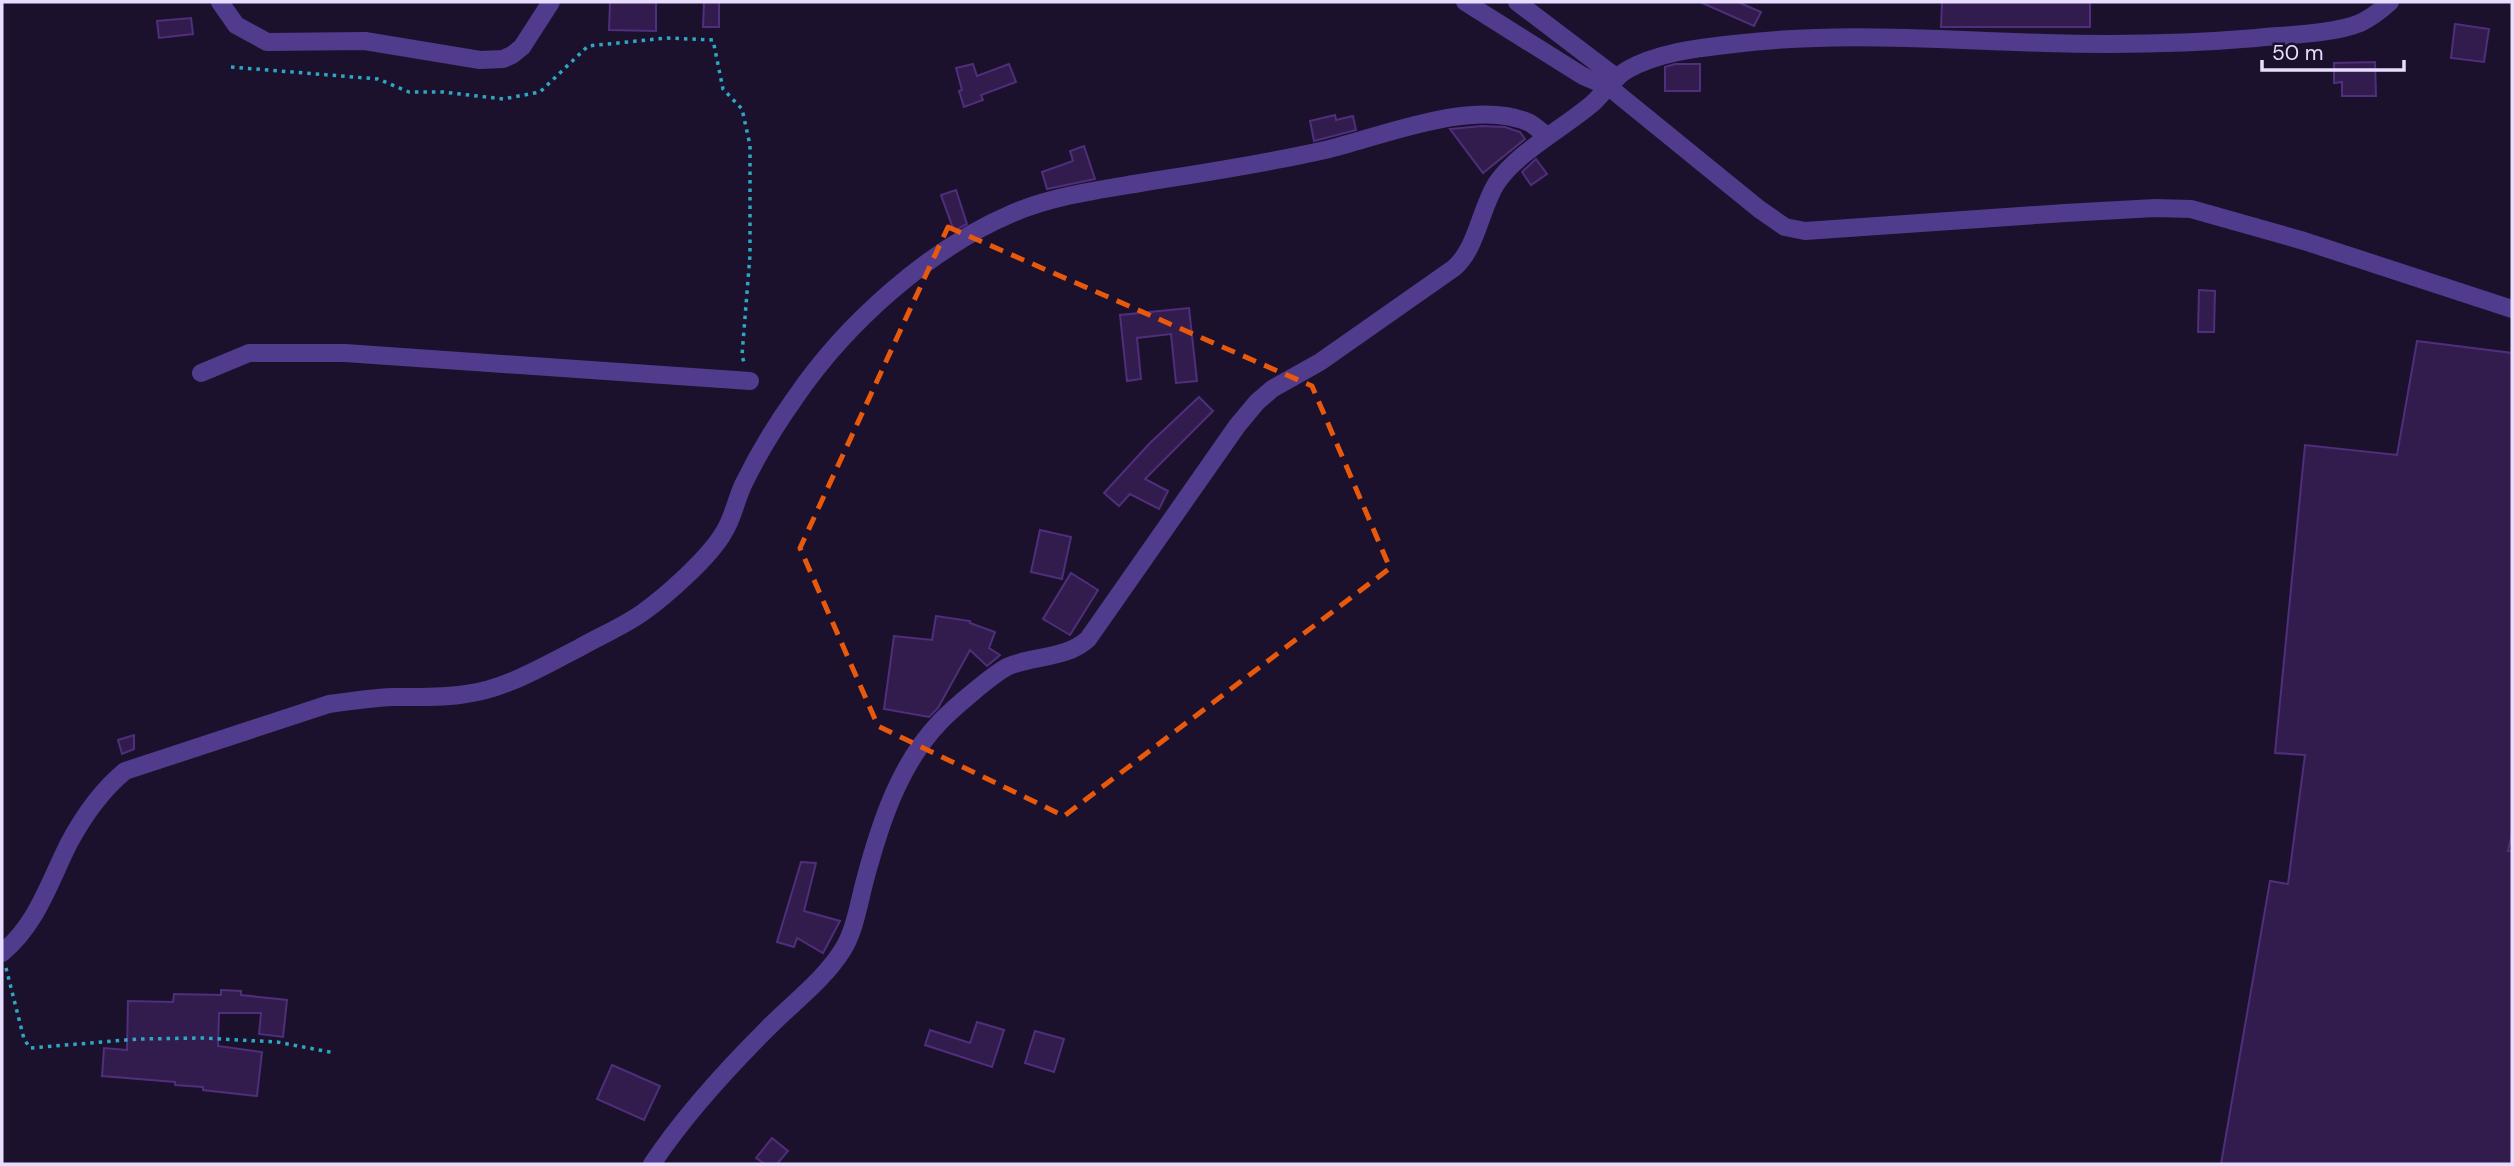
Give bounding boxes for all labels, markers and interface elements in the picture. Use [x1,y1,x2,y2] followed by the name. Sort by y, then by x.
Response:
[2262,28,2404,72] scale bar
[2272,39,2323,67] text: 50 m

